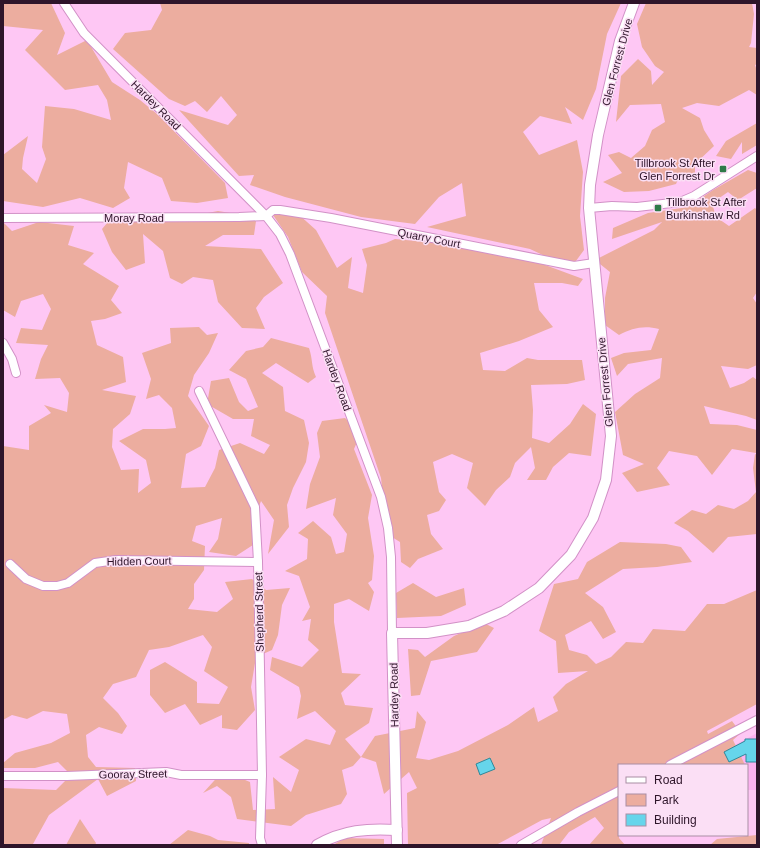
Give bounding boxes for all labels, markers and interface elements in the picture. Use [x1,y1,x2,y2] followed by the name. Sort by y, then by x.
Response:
[600,17,634,107] street label: Glen Forrest Drive
[129,78,183,132] street label: Hardey Road
[635,157,715,182] place label: Tillbrook St After Glen Forrest Dr
[718,164,728,174] marker: Tillbrook St After Glen Forrest Dr
[666,196,747,221] place label: Tillbrook St After Burkinshaw Rd
[653,203,663,213] marker: Tillbrook St After Burkinshaw Rd
[104,212,164,224] street label: Moray Road
[397,226,461,250] street label: Quarry Court
[595,337,615,427] street label: Glen Forrest Drive
[320,347,354,413] street label: Hardey Road
[106,554,172,568] street label: Hidden Court
[252,572,266,652] street label: Shepherd Street
[387,662,401,728] street label: Hardey Road
[618,764,748,836] legend
[99,767,167,781] street label: Gooray Street
[654,773,683,787] text: Road
[654,793,680,807] text: Park
[654,813,697,827] text: Building

